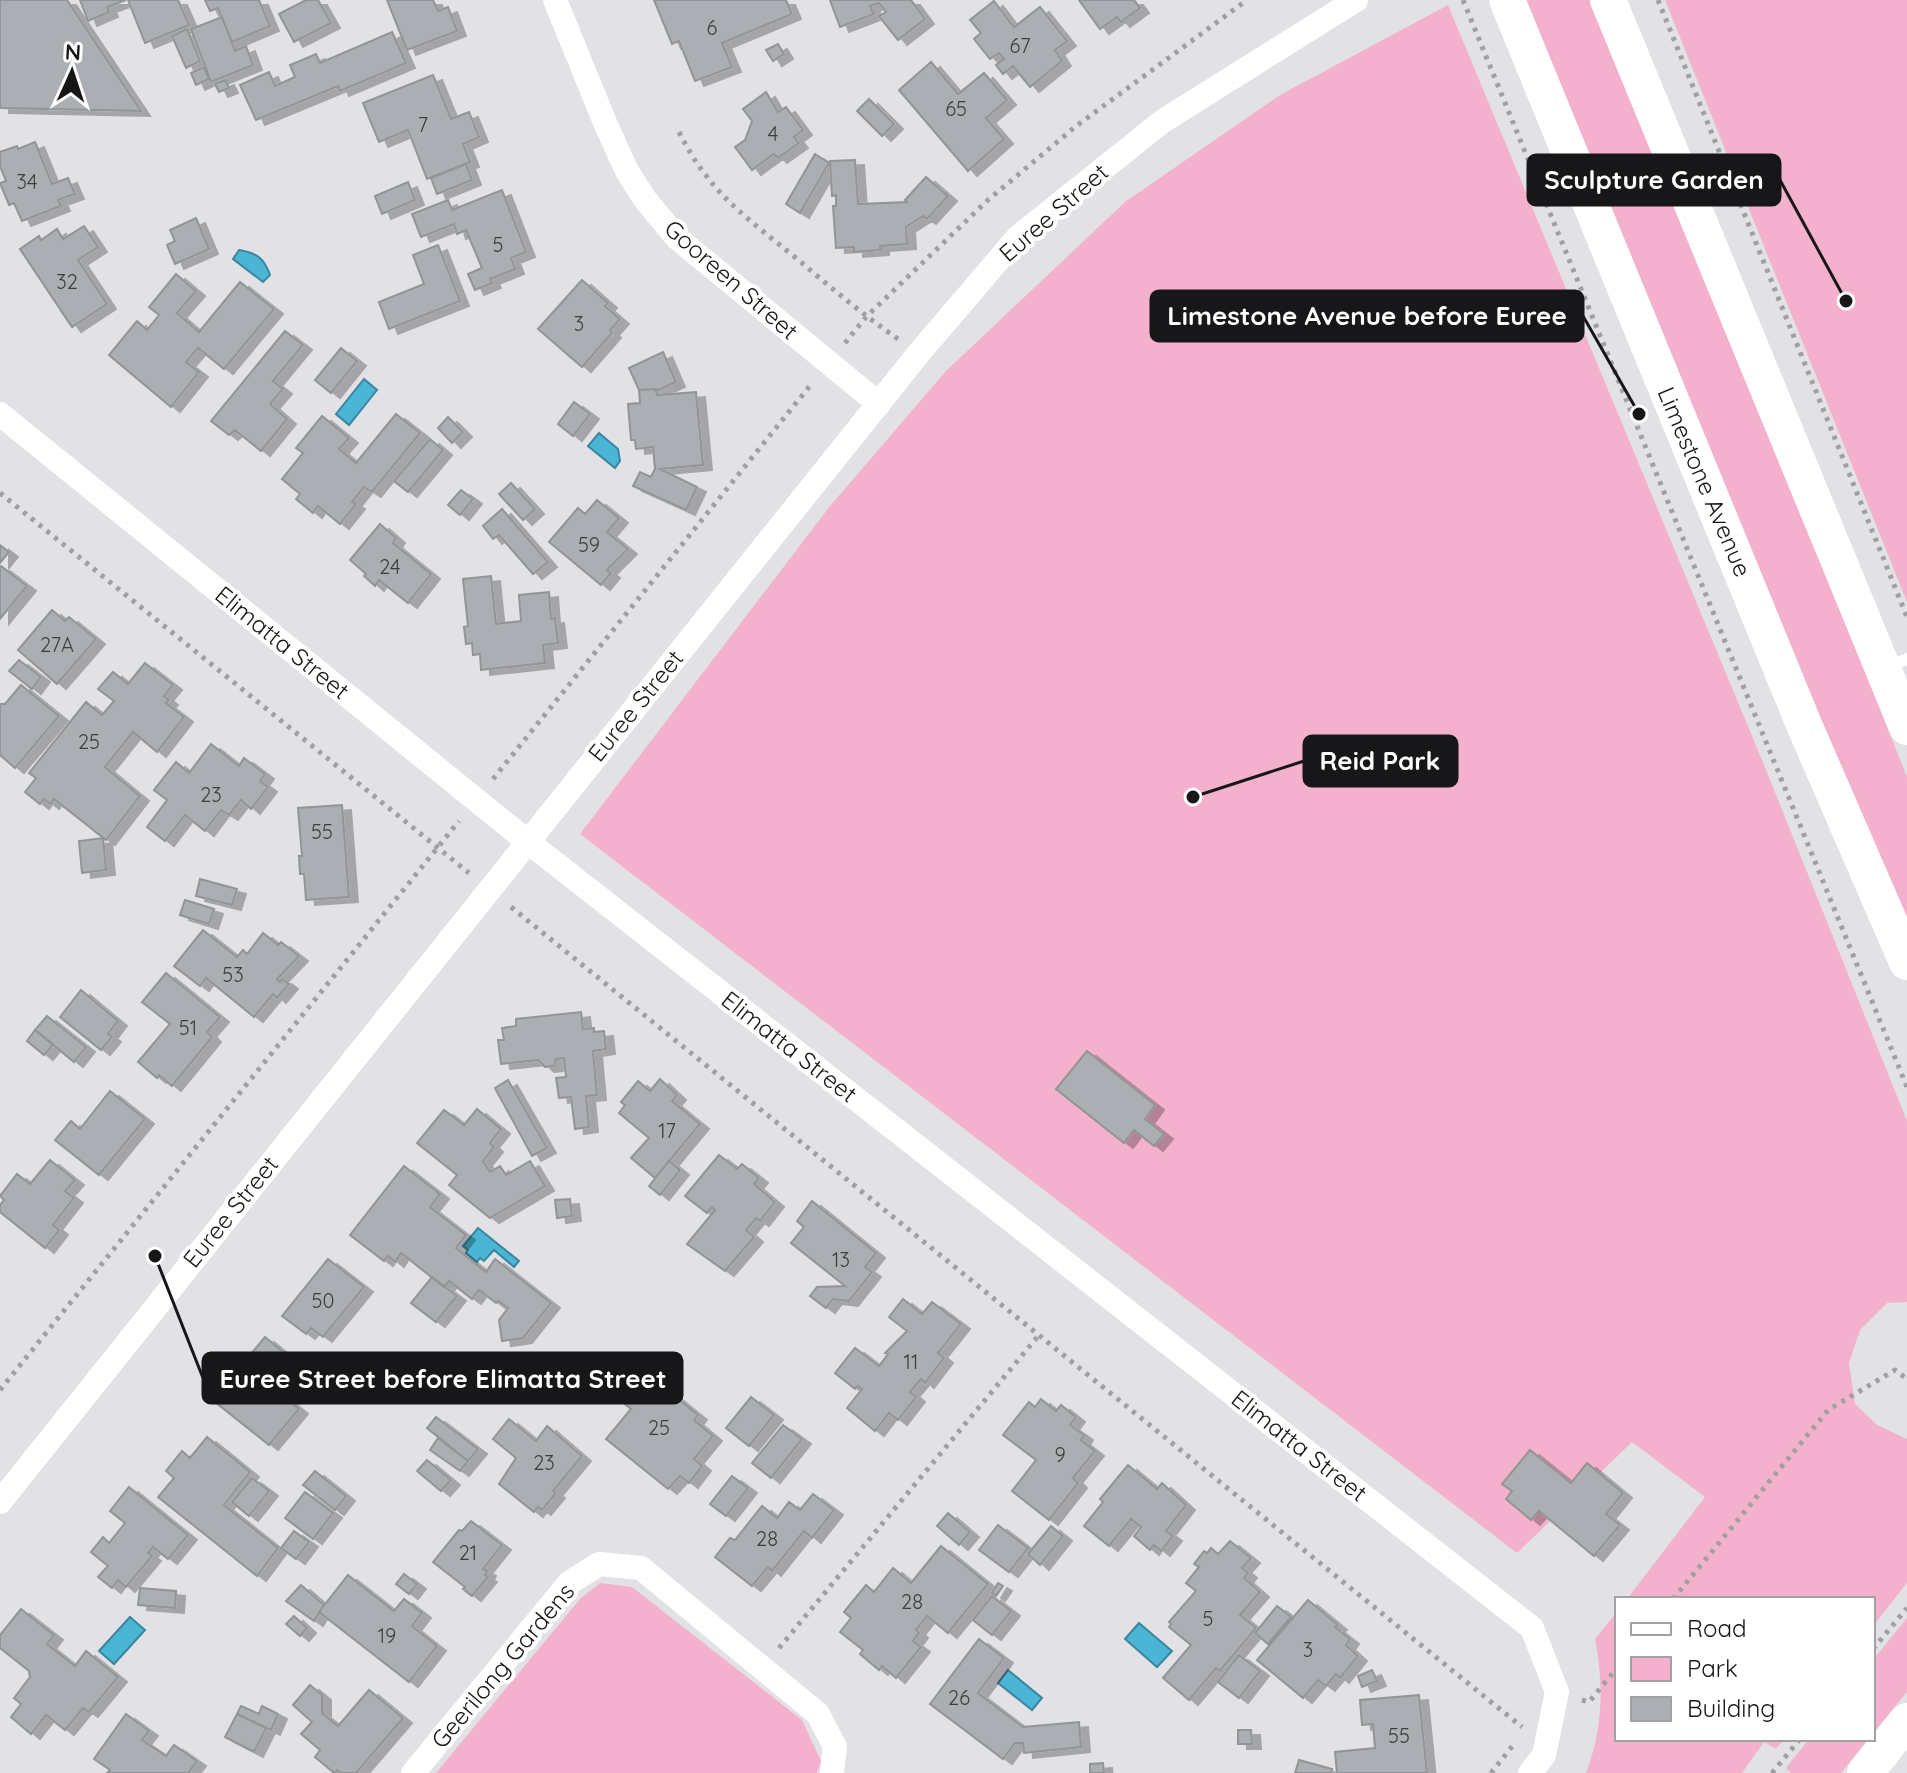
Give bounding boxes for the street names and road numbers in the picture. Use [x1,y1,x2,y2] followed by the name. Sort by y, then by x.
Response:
[993,157,1114,268] street label: Euree Street
[659,213,805,346] street label: Gooreen Street
[1651,382,1758,581] street label: Limestone Avenue
[210,579,356,705] street label: Elimatta Street
[581,643,689,767] street label: Euree Street
[716,984,863,1108] street label: Elimatta Street
[176,1149,284,1273] street label: Euree Street
[1226,1383,1373,1507] street label: Elimatta Street
[424,1576,580,1754] street label: Geerilong Gardens

